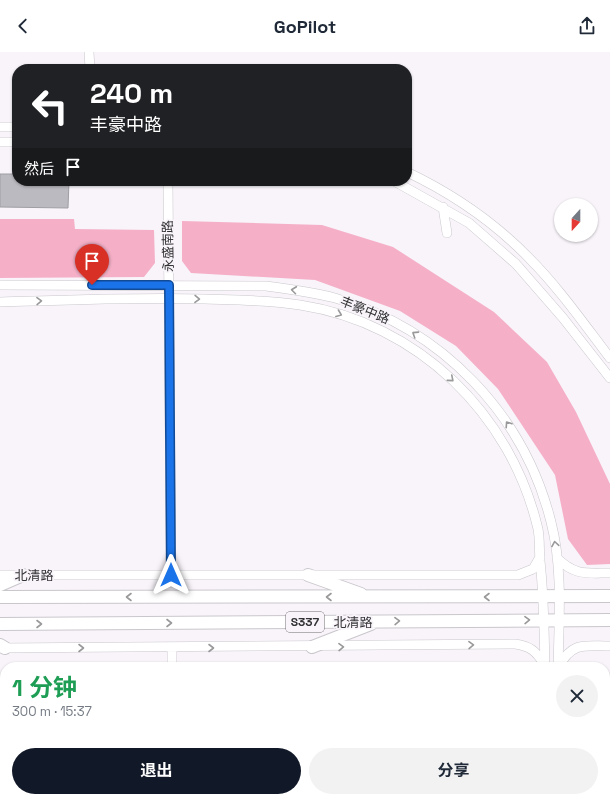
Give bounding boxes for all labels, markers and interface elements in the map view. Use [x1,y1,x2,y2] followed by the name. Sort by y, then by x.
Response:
[12,15,34,37] icon: back
[274,15,336,38] text: GoPilot
[576,15,598,37] icon: share
[90,75,173,111] text: 240 m
[24,80,76,132] icon: left
[90,113,162,136] text: 丰豪中路
[62,156,84,178] icon: arrive
[24,159,54,178] text: 然后
[554,198,598,242] north arrow
[554,198,598,242] map controls
[159,220,177,272] street label: 永盛南路
[75,244,109,285] pin
[81,250,103,272] icon: arrive
[291,285,297,294] one-way arrow
[338,292,392,328] street label: 丰豪中路
[194,295,200,303] one-way arrow
[36,297,42,305] one-way arrow
[336,310,343,318] one-way arrow
[412,331,419,339] one-way arrow
[447,374,454,381] one-way arrow
[505,421,513,428] one-way arrow
[551,541,560,547] one-way arrow
[150,554,192,596] position arrow
[14,567,54,584] street label: 北清路
[126,593,132,601] one-way arrow
[326,593,332,601] one-way arrow
[484,593,490,601] one-way arrow
[286,612,324,632] road number: S337
[333,614,373,631] street label: 北清路
[524,616,530,624] one-way arrow
[394,617,400,625] one-way arrow
[166,619,172,627] one-way arrow
[36,620,42,628] one-way arrow
[468,641,474,649] one-way arrow
[338,643,344,651] one-way arrow
[78,644,84,652] one-way arrow
[208,644,214,652] one-way arrow
[12,672,77,703] text: 1 分钟
[556,675,598,717] button: close
[12,703,92,720] text: 300 m · 15:37
[12,748,301,794] button: 退出
[309,748,598,794] button: 分享

